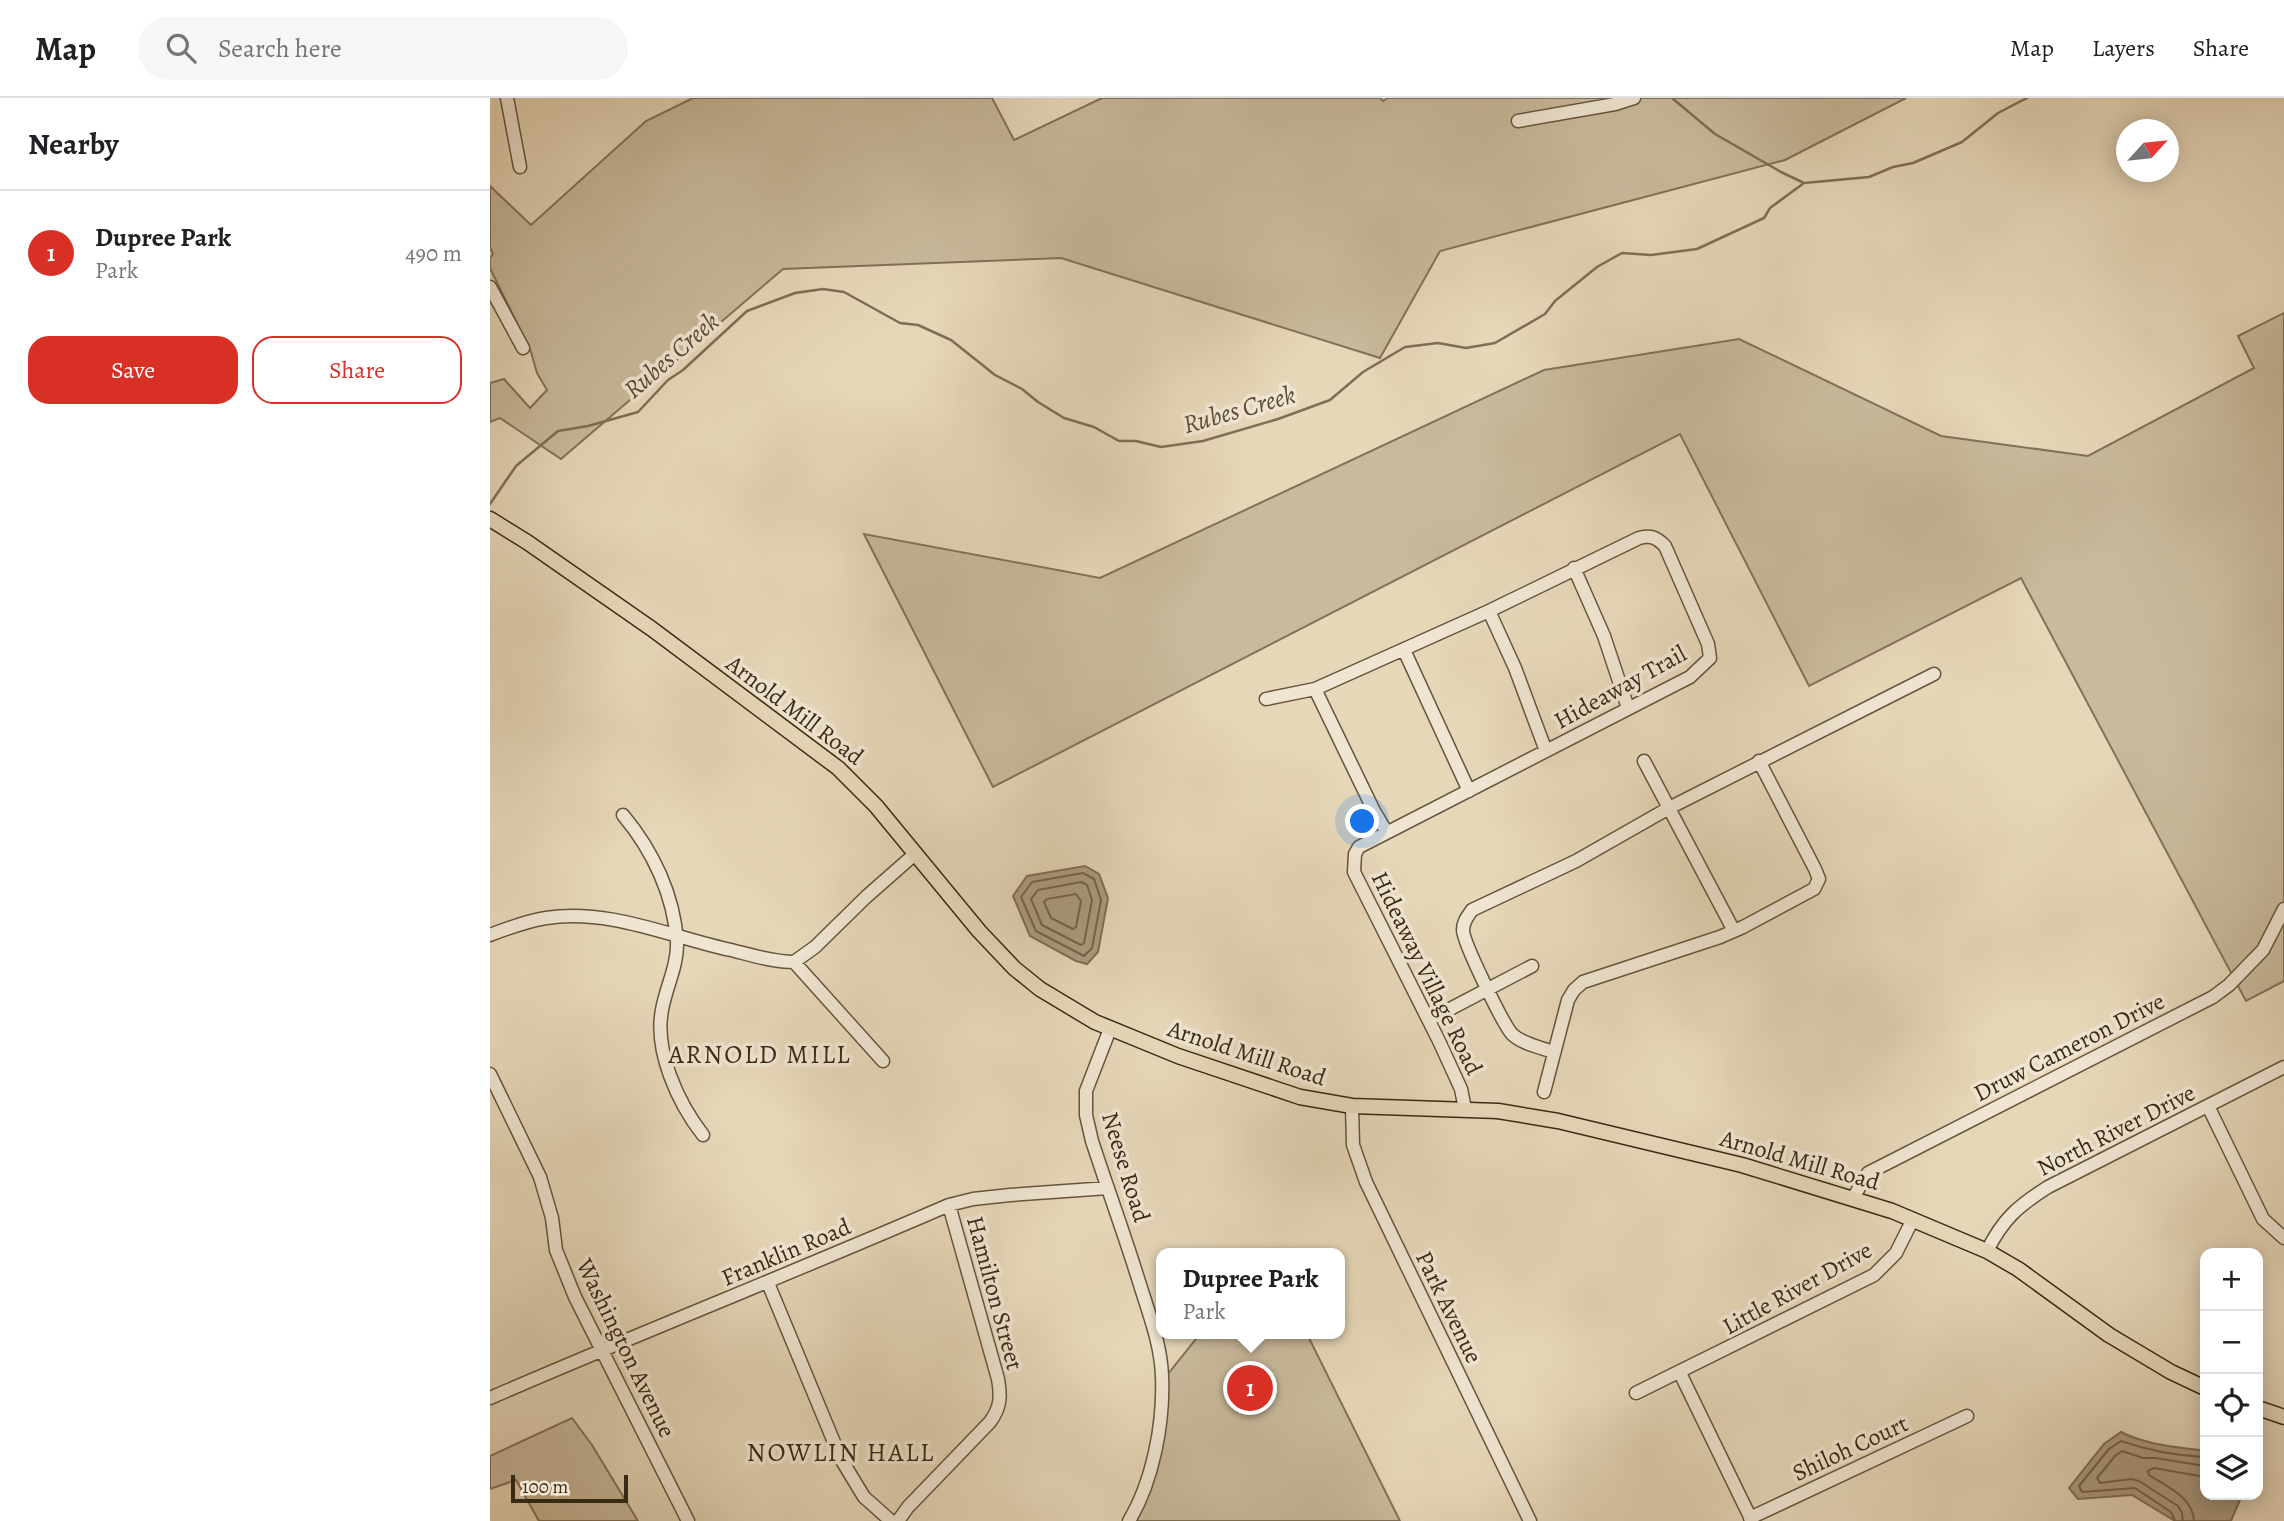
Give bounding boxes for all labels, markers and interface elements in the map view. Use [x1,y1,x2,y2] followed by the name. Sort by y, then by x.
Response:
[138,17,628,80] search box
[35,26,96,71] text: Map
[162,29,200,67] icon: search
[218,31,342,66] text: Search here
[2010,32,2054,64] text: Map
[2092,32,2155,64] text: Layers
[2193,32,2249,64] text: Share
[2116,119,2179,182] north arrow
[28,124,119,164] text: Nearby
[95,220,231,255] text: Dupree Park
[47,238,55,269] text: 1
[405,238,462,269] text: 490 m
[95,255,138,286] text: Park
[616,304,726,406] water label: Rubes Creek
[28,336,238,404] button: Save
[252,336,462,404] button: Share
[1179,377,1299,442] water label: Rubes Creek
[1548,637,1692,737] street label: Hideaway Trail
[719,647,870,772] street label: Arnold Mill Road
[1345,804,1379,838] your location
[1364,866,1490,1080] street label: Hideaway Village Road
[1968,985,2170,1109] street label: Druw Cameron Drive
[1163,1012,1330,1094] street label: Arnold Mill Road
[667,1037,852,1072] district label: ARNOLD MILL
[2031,1076,2201,1184] street label: North River Drive
[1094,1108,1158,1226] street label: Neese Road
[1716,1122,1884,1198] street label: Arnold Mill Road
[716,1210,856,1294] street label: Franklin Road
[959,1212,1031,1374] street label: Hamilton Street
[1717,1234,1877,1342] street label: Little River Drive
[1408,1245,1490,1369] street label: Park Avenue
[1156,1248,1345,1339] popup
[2200,1248,2263,1500] map controls
[2200,1248,2263,1311] button: +
[568,1252,683,1443] street label: Washington Avenue
[1182,1261,1319,1296] text: Dupree Park
[1182,1296,1226,1327] text: Park
[2200,1311,2263,1374] button: −
[1227,1362,1273,1414] pin: 1
[2200,1374,2263,1437] button: locate
[1787,1407,1913,1489] street label: Shiloh Court
[747,1435,935,1470] district label: NOWLIN HALL
[2200,1437,2263,1500] button: layers
[511,1472,628,1504] scale bar
[522,1474,568,1500] text: 100 m

